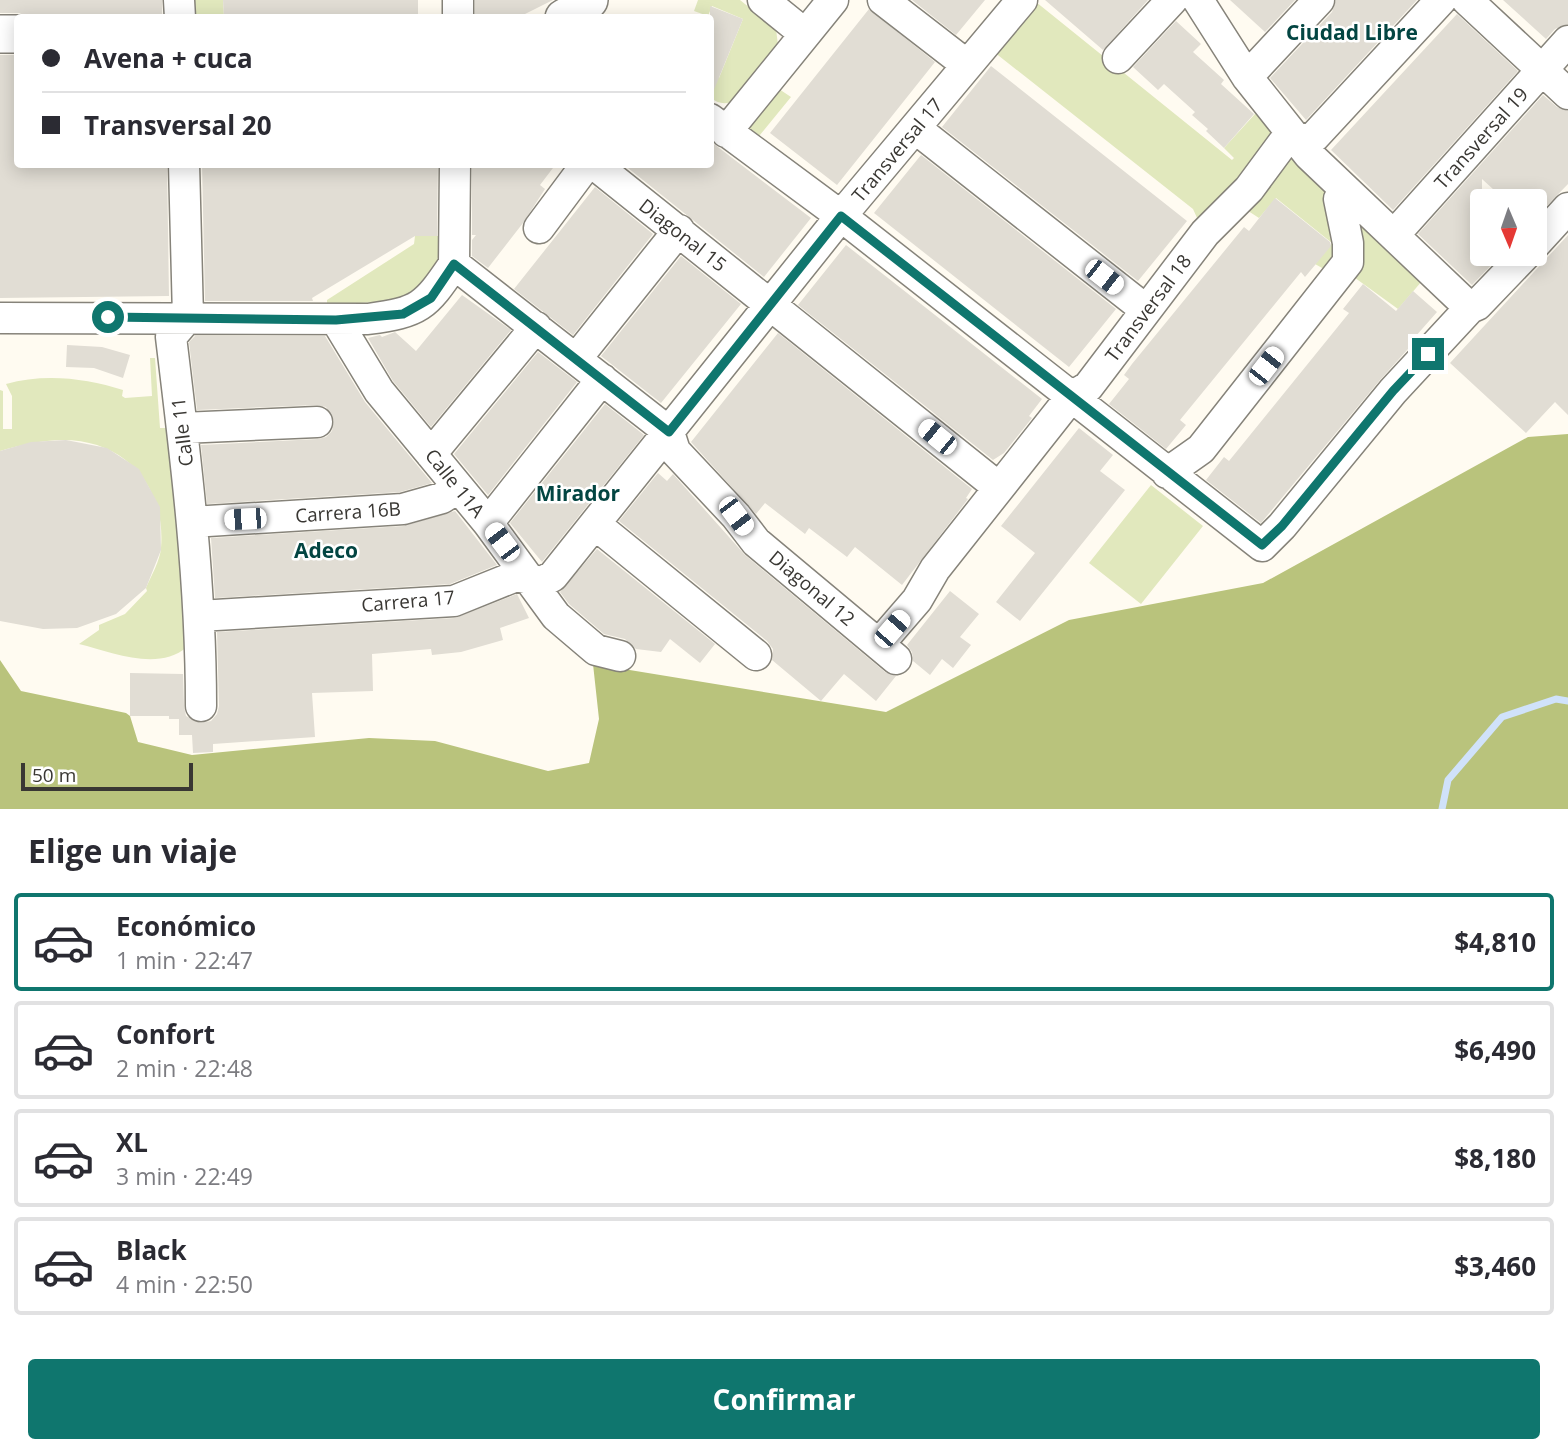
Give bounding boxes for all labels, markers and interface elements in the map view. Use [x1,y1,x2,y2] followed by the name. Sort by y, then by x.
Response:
[1286,18,1418,46] district label: Ciudad Libre
[84,40,253,76] text: Avena + cuca
[1428,82,1534,194] street label: Transversal 19
[846,92,948,208] street label: Transversal 17
[84,107,272,143] text: Transversal 20
[1470,189,1547,266] north arrow
[1470,189,1547,266] map controls
[634,193,732,277] street label: Diagonal 15
[1099,249,1197,367] street label: Transversal 18
[1081,256,1128,298] car
[92,301,124,333] route start
[1412,338,1444,370] route end
[1245,343,1288,389] car
[165,396,199,468] street label: Calle 11
[915,416,960,458] car
[419,443,491,523] street label: Calle 11A
[536,479,621,507] district label: Mirador
[715,493,758,539] car
[294,495,402,529] street label: Carrera 16B
[224,507,267,531] car
[481,519,524,565] car
[294,536,358,564] district label: Adeco
[764,544,860,632] street label: Diagonal 12
[360,584,456,618] street label: Carrera 17
[871,606,914,652] car
[21,760,192,792] scale bar
[32,762,76,788] text: 50 m
[28,829,237,872] text: Elige un viaje
[116,908,256,944] text: Económico
[32,911,95,974] icon: car
[1454,924,1536,960] text: $4,810
[116,944,253,976] text: 1 min · 22:47
[116,1016,215,1052] text: Confort
[32,1019,95,1082] icon: car
[1454,1032,1536,1068] text: $6,490
[116,1052,253,1084] text: 2 min · 22:48
[116,1124,148,1160] text: XL
[32,1127,95,1190] icon: car
[1454,1140,1536,1176] text: $8,180
[116,1160,253,1192] text: 3 min · 22:49
[116,1232,187,1268] text: Black
[32,1235,95,1298] icon: car
[1454,1248,1536,1284] text: $3,460
[116,1268,253,1300] text: 4 min · 22:50
[28,1359,1540,1439] button: Confirmar

